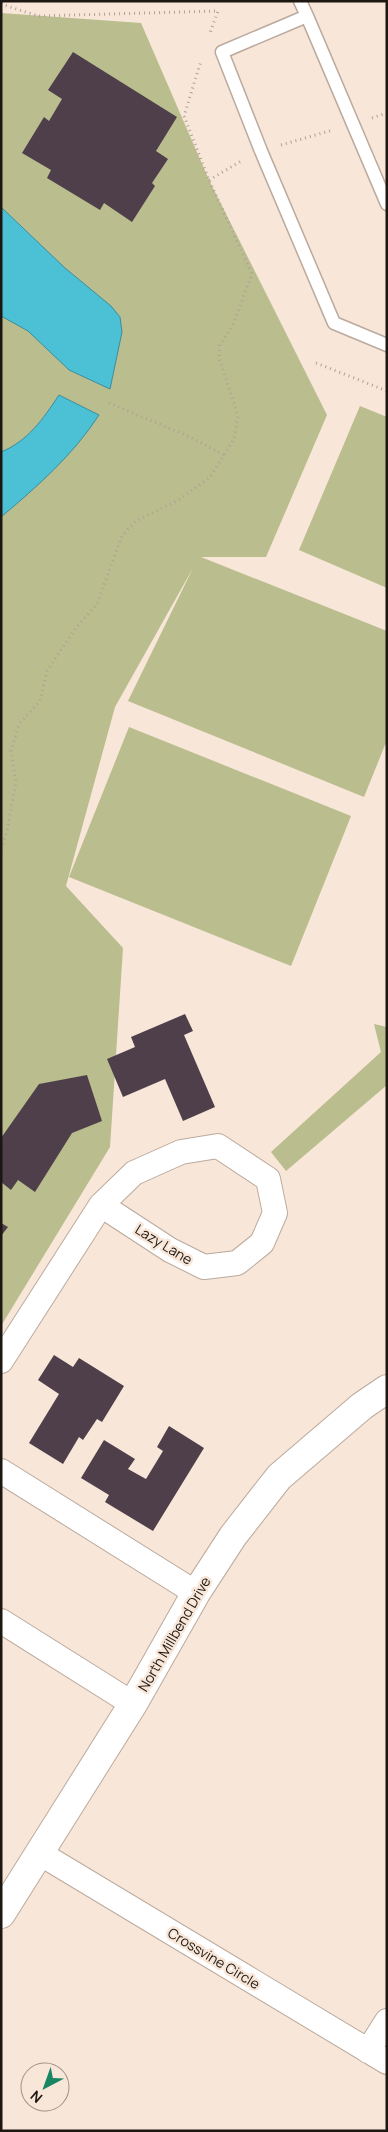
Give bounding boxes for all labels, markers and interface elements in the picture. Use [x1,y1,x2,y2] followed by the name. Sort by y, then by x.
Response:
[132,1219,196,1269] street label: Lazy Lane
[133,1573,215,1695] street label: North Millbend Drive
[164,1923,264,1993] street label: Crossvine Circle
[20,2062,70,2112] north arrow
[26,2087,46,2108] text: N

